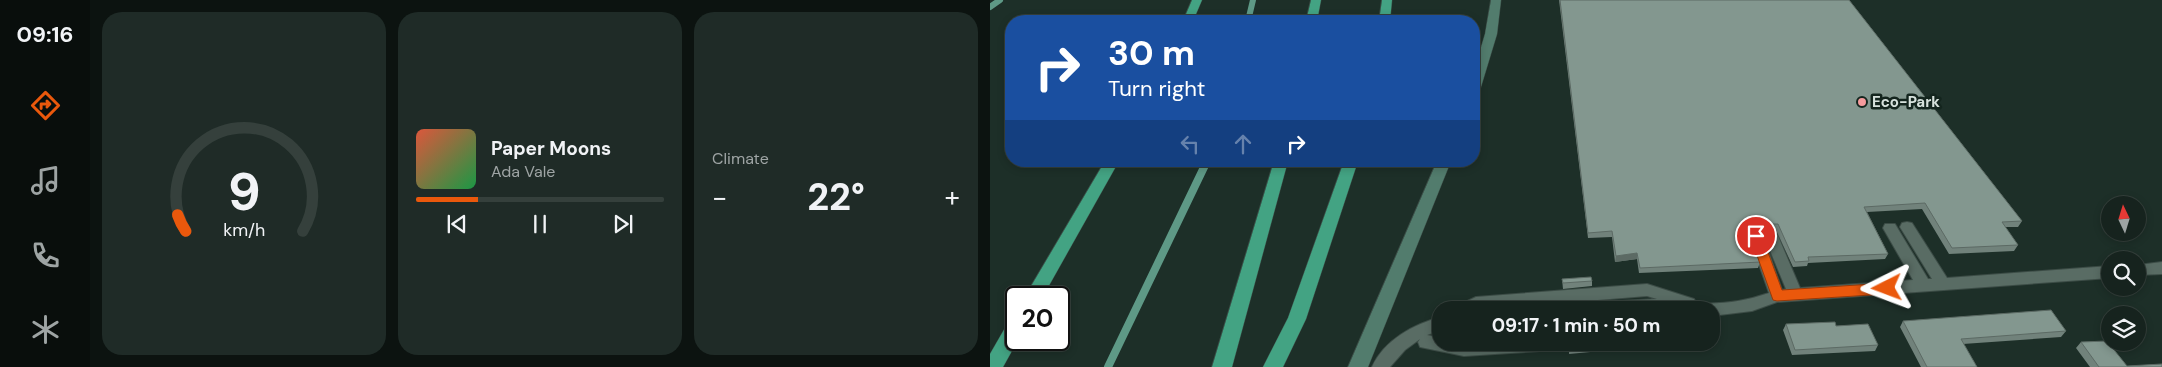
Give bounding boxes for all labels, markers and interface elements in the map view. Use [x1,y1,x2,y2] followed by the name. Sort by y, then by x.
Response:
[16,20,74,49] text: 09:16
[1108,30,1195,76] text: 30 m
[1025,35,1090,100] icon: right
[1108,74,1205,103] text: Turn right
[28,88,63,123] icon: directions
[1872,92,1940,112] place label: Eco-Park
[1856,96,1868,108] marker: Eco-Park
[1176,130,1204,158] icon: left
[1229,130,1257,158] icon: ahead
[1282,130,1310,158] icon: right
[491,136,611,161] text: Paper Moons
[712,148,769,169] text: Climate
[227,158,261,226] text: 9
[491,161,555,182] text: Ada Vale
[28,163,63,198] icon: music
[807,172,865,222] text: 22°
[712,179,727,216] text: −
[945,179,960,216] text: +
[2101,196,2146,241] north arrow
[2101,196,2146,351] map controls
[443,210,471,238] icon: previous
[526,210,554,238] icon: pause
[609,210,637,238] icon: next
[1735,215,1777,257] pin
[223,218,265,242] text: km/h
[1742,222,1770,250] icon: arrive
[28,238,63,273] icon: phone
[2101,251,2146,296] button: search
[1860,261,1912,313] position arrow
[1005,286,1070,351] speed limit sign: 20
[2101,306,2146,351] button: layers
[28,312,63,347] icon: climate
[1492,313,1660,338] text: 09:17 · 1 min · 50 m

